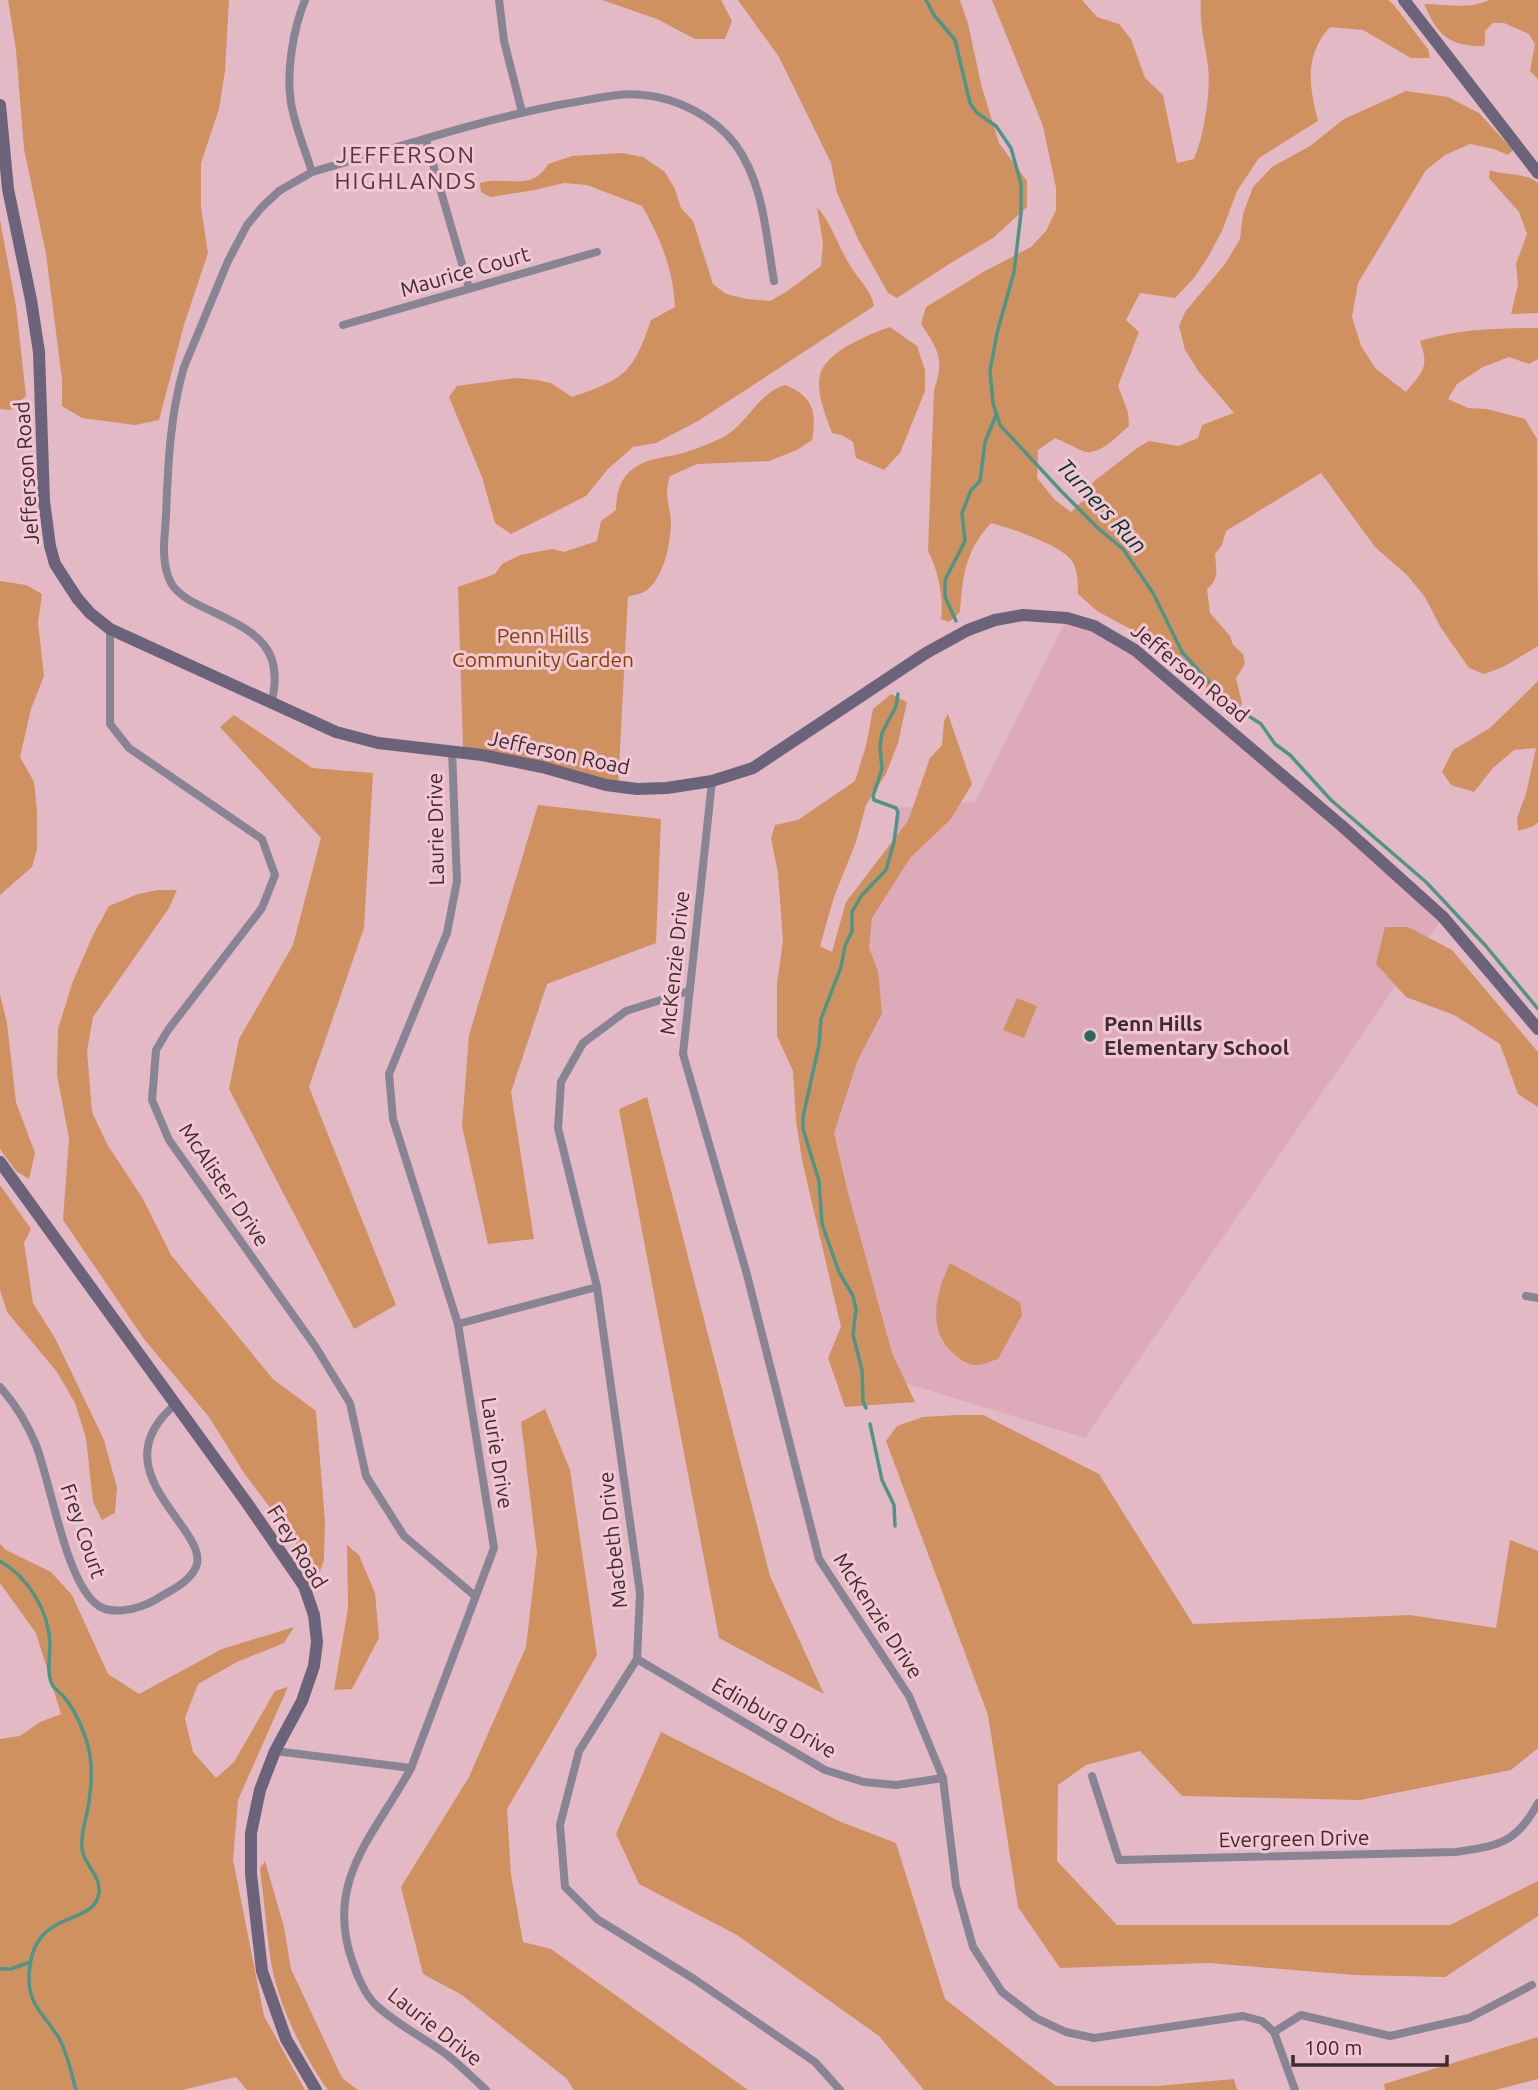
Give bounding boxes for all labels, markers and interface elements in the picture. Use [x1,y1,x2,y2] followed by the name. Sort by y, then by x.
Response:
[334,142,478,193] district label: JEFFERSON HIGHLANDS
[397,241,532,301] street label: Maurice Court
[9,400,43,546] street label: Jefferson Road
[1052,453,1152,558] water label: Turners Run
[1127,618,1254,727] street label: Jefferson Road
[452,623,634,671] park label: Penn Hills Community Garden
[486,725,632,779] street label: Jefferson Road
[422,773,448,886] street label: Laurie Drive
[654,890,694,1036] street label: McKenzie Drive
[1104,1011,1289,1059] place label: Penn Hills Elementary School
[1082,1028,1098,1044] marker: Penn Hills Elementary School
[175,1118,275,1251] street label: McAlister Drive
[477,1395,519,1510] street label: Laurie Drive
[593,1471,631,1610] street label: Macbeth Drive
[57,1480,111,1581] street label: Frey Court
[263,1500,333,1593] street label: Frey Road
[829,1548,928,1683] street label: McKenzie Drive
[708,1672,841,1762] street label: Edinburg Drive
[1218,1825,1370,1851] street label: Evergreen Drive
[384,1982,487,2070] street label: Laurie Drive
[1293,2024,1447,2068] scale bar
[1304,2035,1362,2059] text: 100 m

